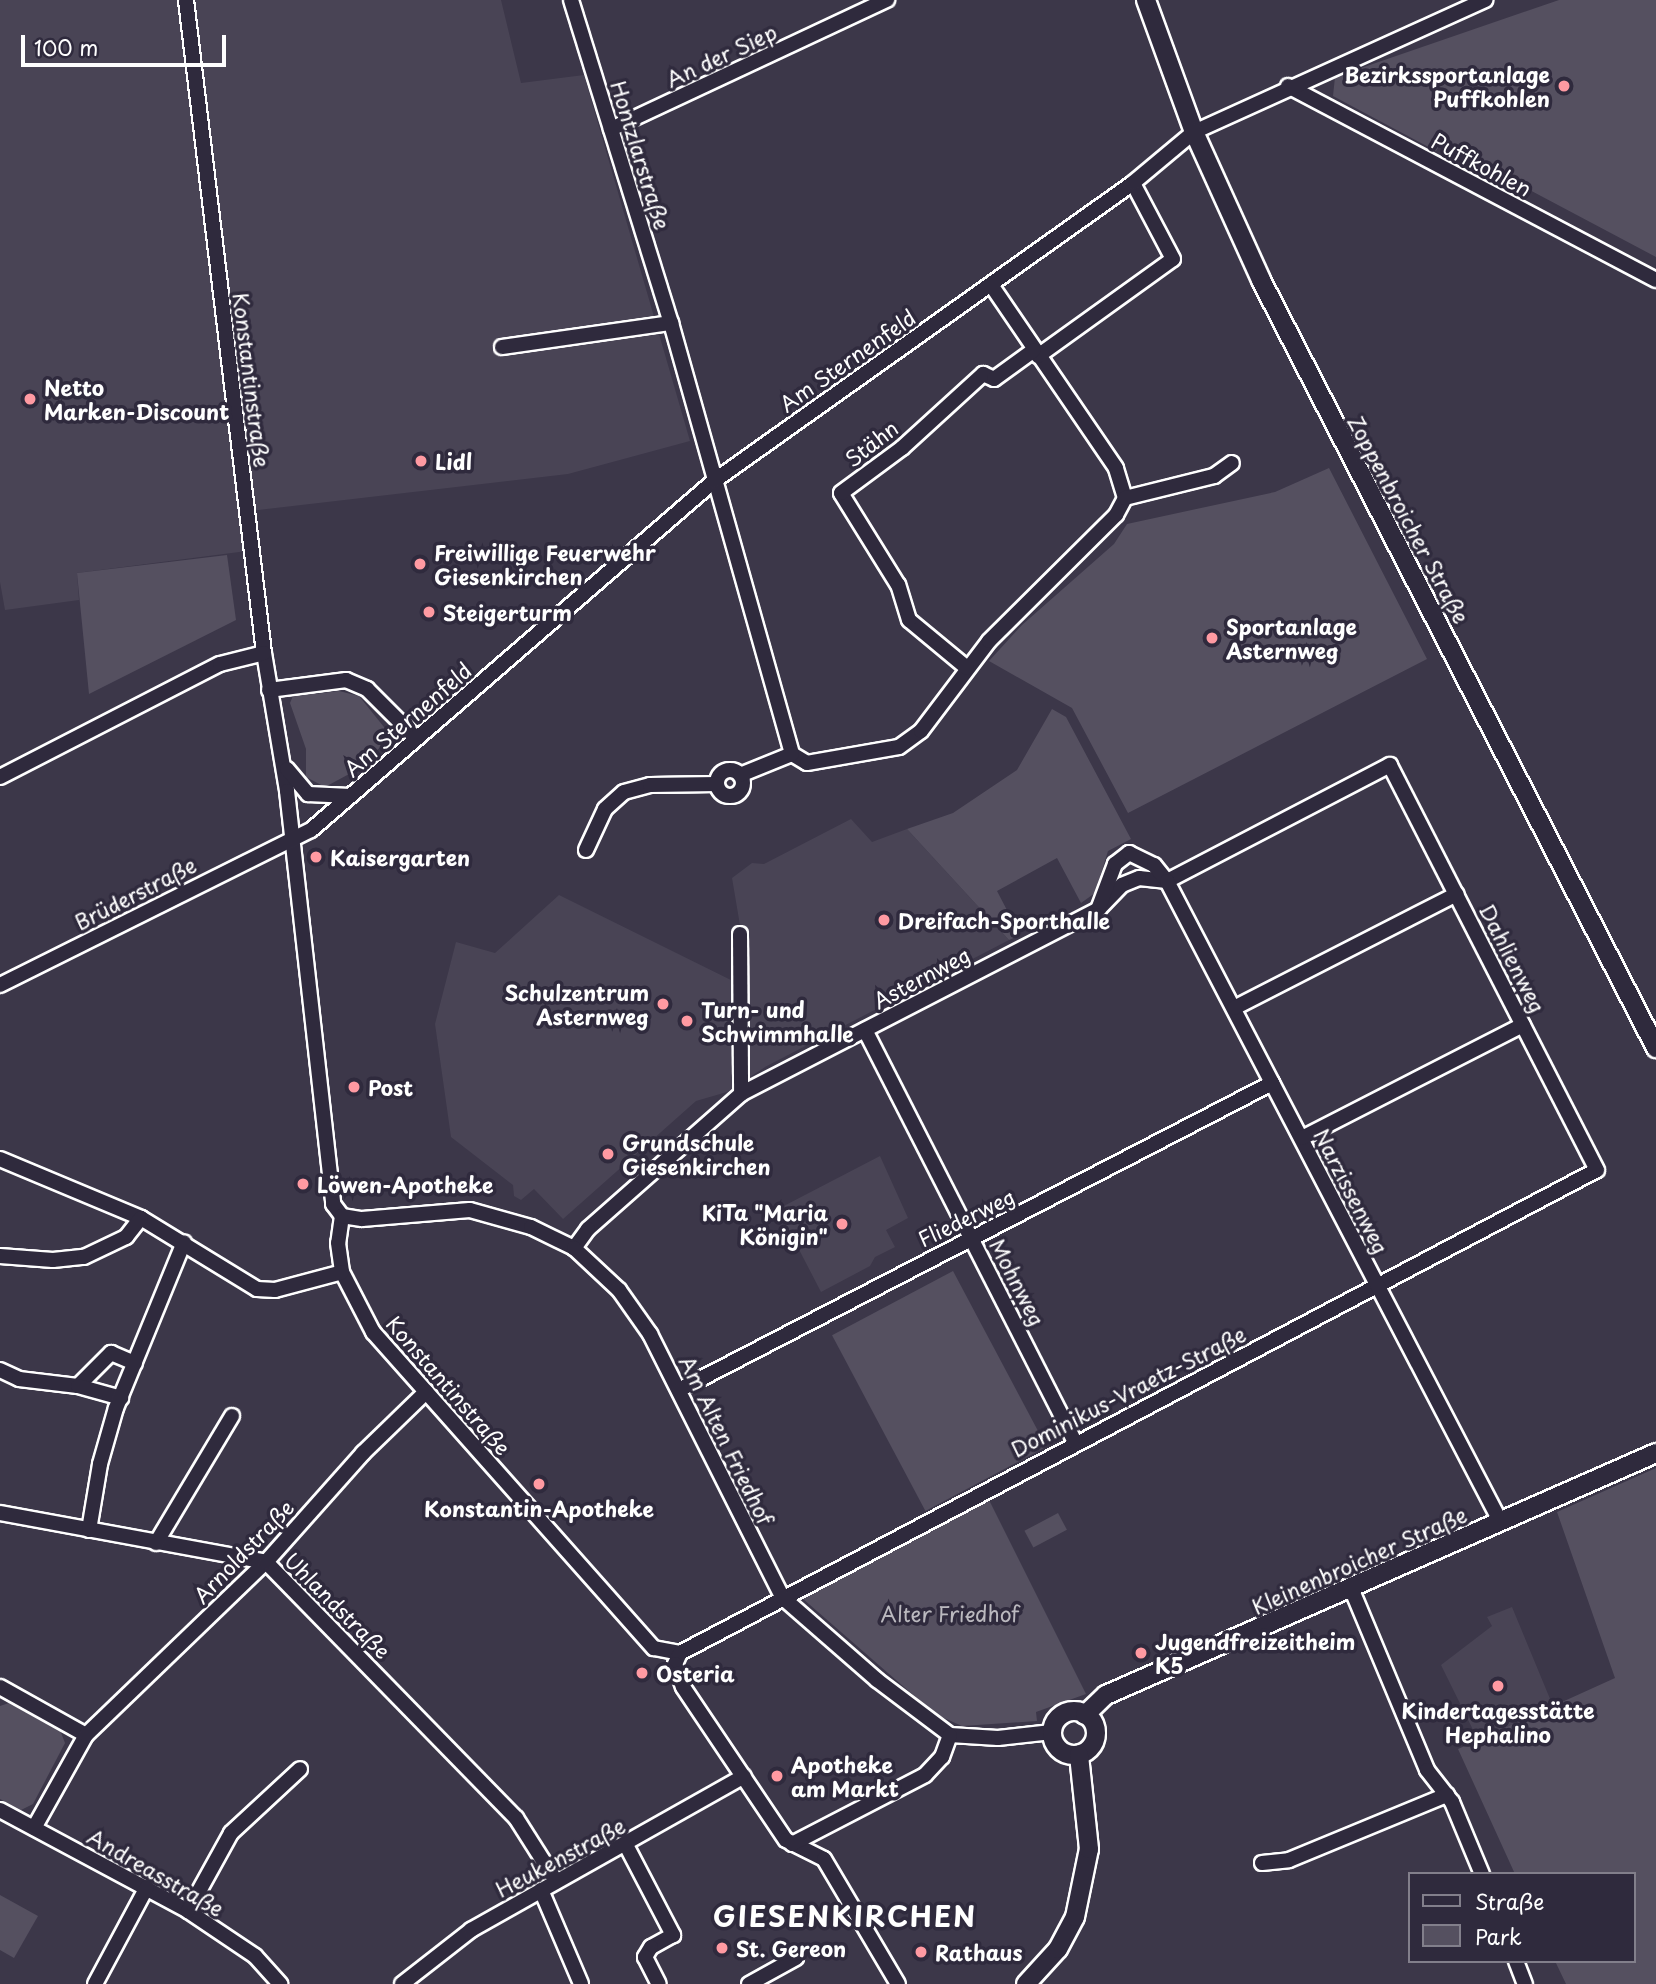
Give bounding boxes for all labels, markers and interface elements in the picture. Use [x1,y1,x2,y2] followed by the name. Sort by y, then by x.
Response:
[662,18,780,92] street label: An der Siep
[24,21,229,65] scale bar
[34,31,98,63] text: 100 m
[1344,61,1550,111] place label: Bezirkssportanlage Puffkohlen
[606,77,676,233] street label: Hontzlarstraße
[1556,78,1572,94] marker: Bezirkssportanlage Puffkohlen
[1428,127,1536,201] street label: Puffkohlen
[229,291,275,469] street label: Konstantinstraße
[774,304,920,416] street label: Am Sternenfeld
[44,374,229,424] place label: Netto Marken-Discount
[22,391,38,407] marker: Netto Marken-Discount
[1343,410,1475,628] street label: Zoppenbroicher Straße
[839,415,903,471] street label: Stähn
[435,448,472,474] place label: Lidl
[413,453,429,469] marker: Lidl
[434,539,657,589] place label: Freiwillige Feuerwehr Giesenkirchen
[412,556,428,572] marker: Freiwillige Feuerwehr Giesenkirchen
[443,599,572,625] place label: Steigerturm
[421,604,437,620] marker: Steigerturm
[1226,613,1357,663] place label: Sportanlage Asternweg
[1204,630,1220,646] marker: Sportanlage Asternweg
[338,657,476,781] street label: Am Sternenfeld
[330,844,470,870] place label: Kaisergarten
[308,849,324,865] marker: Kaisergarten
[70,852,200,934] street label: Brüderstraße
[1475,899,1551,1017] street label: Dahlienweg
[898,907,1110,933] place label: Dreifach-Sporthalle
[876,912,892,928] marker: Dreifach-Sporthalle
[868,941,974,1013] street label: Asternweg
[504,979,649,1029] place label: Schulzentrum Asternweg
[655,996,671,1012] marker: Schulzentrum Asternweg
[701,996,854,1046] place label: Turn- und Schwimmhalle
[679,1013,695,1029] marker: Turn- und Schwimmhalle
[368,1074,413,1100] place label: Post
[346,1079,362,1095] marker: Post
[1310,1124,1394,1258] street label: Narzissenweg
[622,1129,770,1179] place label: Grundschule Giesenkirchen
[600,1146,616,1162] marker: Grundschule Giesenkirchen
[317,1171,494,1197] place label: Löwen-Apotheke
[295,1176,311,1192] marker: Löwen-Apotheke
[914,1183,1018,1251] street label: Fliederweg
[700,1199,828,1249] place label: KiTa "Maria Königin"
[834,1216,850,1232] marker: KiTa "Maria Königin"
[985,1234,1051,1330] street label: Mohnweg
[382,1310,516,1460] street label: Konstantinstraße
[1006,1321,1250,1461] street label: Dominikus-Vraetz-Straße
[675,1352,779,1528] street label: Am Alten Friedhof
[531,1476,547,1492] marker: Konstantin-Apotheke
[188,1494,298,1608] street label: Arnoldstraße
[424,1495,654,1521] place label: Konstantin-Apotheke
[1247,1501,1471,1619] street label: Kleinenbroicher Straße
[280,1547,396,1663] street label: Uhlandstraße
[880,1600,1020,1626] park label: Alter Friedhof
[1155,1628,1355,1678] place label: Jugendfreizeitheim K5
[1133,1645,1149,1661] marker: Jugendfreizeitheim K5
[656,1660,734,1686] place label: Osteria
[634,1665,650,1681] marker: Osteria
[1490,1678,1506,1694] marker: Kindertagesstätte Hephalino
[1401,1697,1595,1747] place label: Kindertagesstätte Hephalino
[791,1751,900,1801] place label: Apotheke am Markt
[769,1768,785,1784] marker: Apotheke am Markt
[491,1812,629,1902] street label: Heukenstraße
[83,1823,229,1921] street label: Andreasstraße
[1408,1872,1635,1963] legend
[1475,1885,1544,1917] text: Straße
[715,1899,975,1933] district label: GIESENKIRCHEN
[1475,1920,1522,1952] text: Park
[736,1935,847,1961] place label: St. Gereon
[935,1939,1023,1965] place label: Rathaus
[714,1940,730,1956] marker: St. Gereon
[913,1944,929,1960] marker: Rathaus

